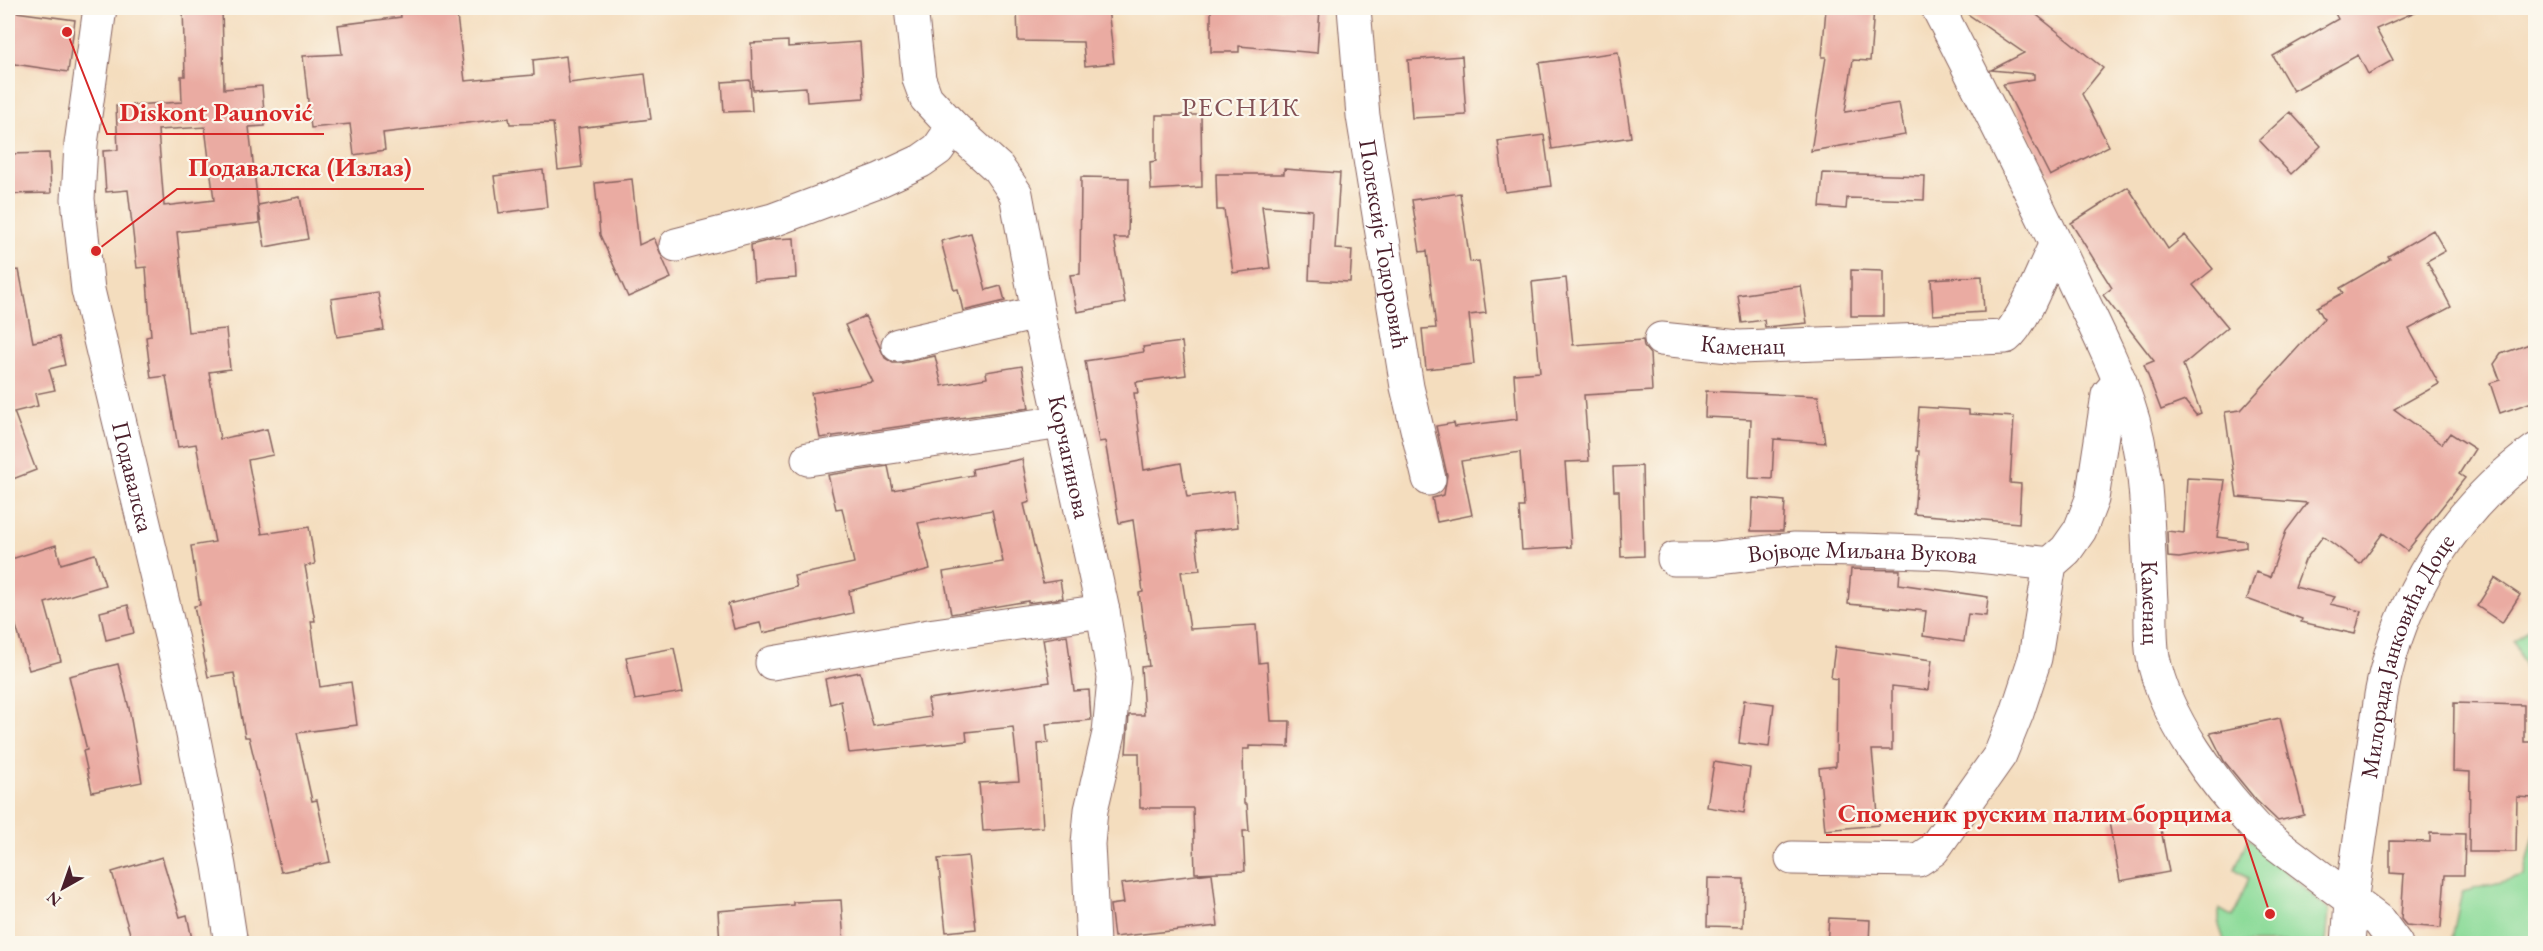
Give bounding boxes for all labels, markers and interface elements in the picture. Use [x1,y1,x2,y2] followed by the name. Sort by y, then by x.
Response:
[1181,89,1301,124] district label: РЕСНИК
[107,90,324,134] callout: Diskont Paunović
[119,95,313,129] text: Diskont Paunović
[1352,137,1417,351] street label: Полексије Тодоровић
[177,145,424,189] callout: Подавалска (Излаз)
[188,150,412,184] text: Подавалска (Излаз)
[1699,327,1786,362] street label: Каменац
[1041,392,1098,522] street label: Корчагинова
[105,418,162,536] street label: Подавалска
[2353,527,2461,781] street label: Милорада Јанковића Доце
[1746,532,1980,571] street label: Војводе Миљана Вукова
[2134,560,2167,646] street label: Каменац
[1826,791,2244,835] callout: Споменик руским палим борцима
[1838,796,2233,830] text: Споменик руским палим борцима
[33,858,93,918] north arrow
[42,887,65,911] text: N

